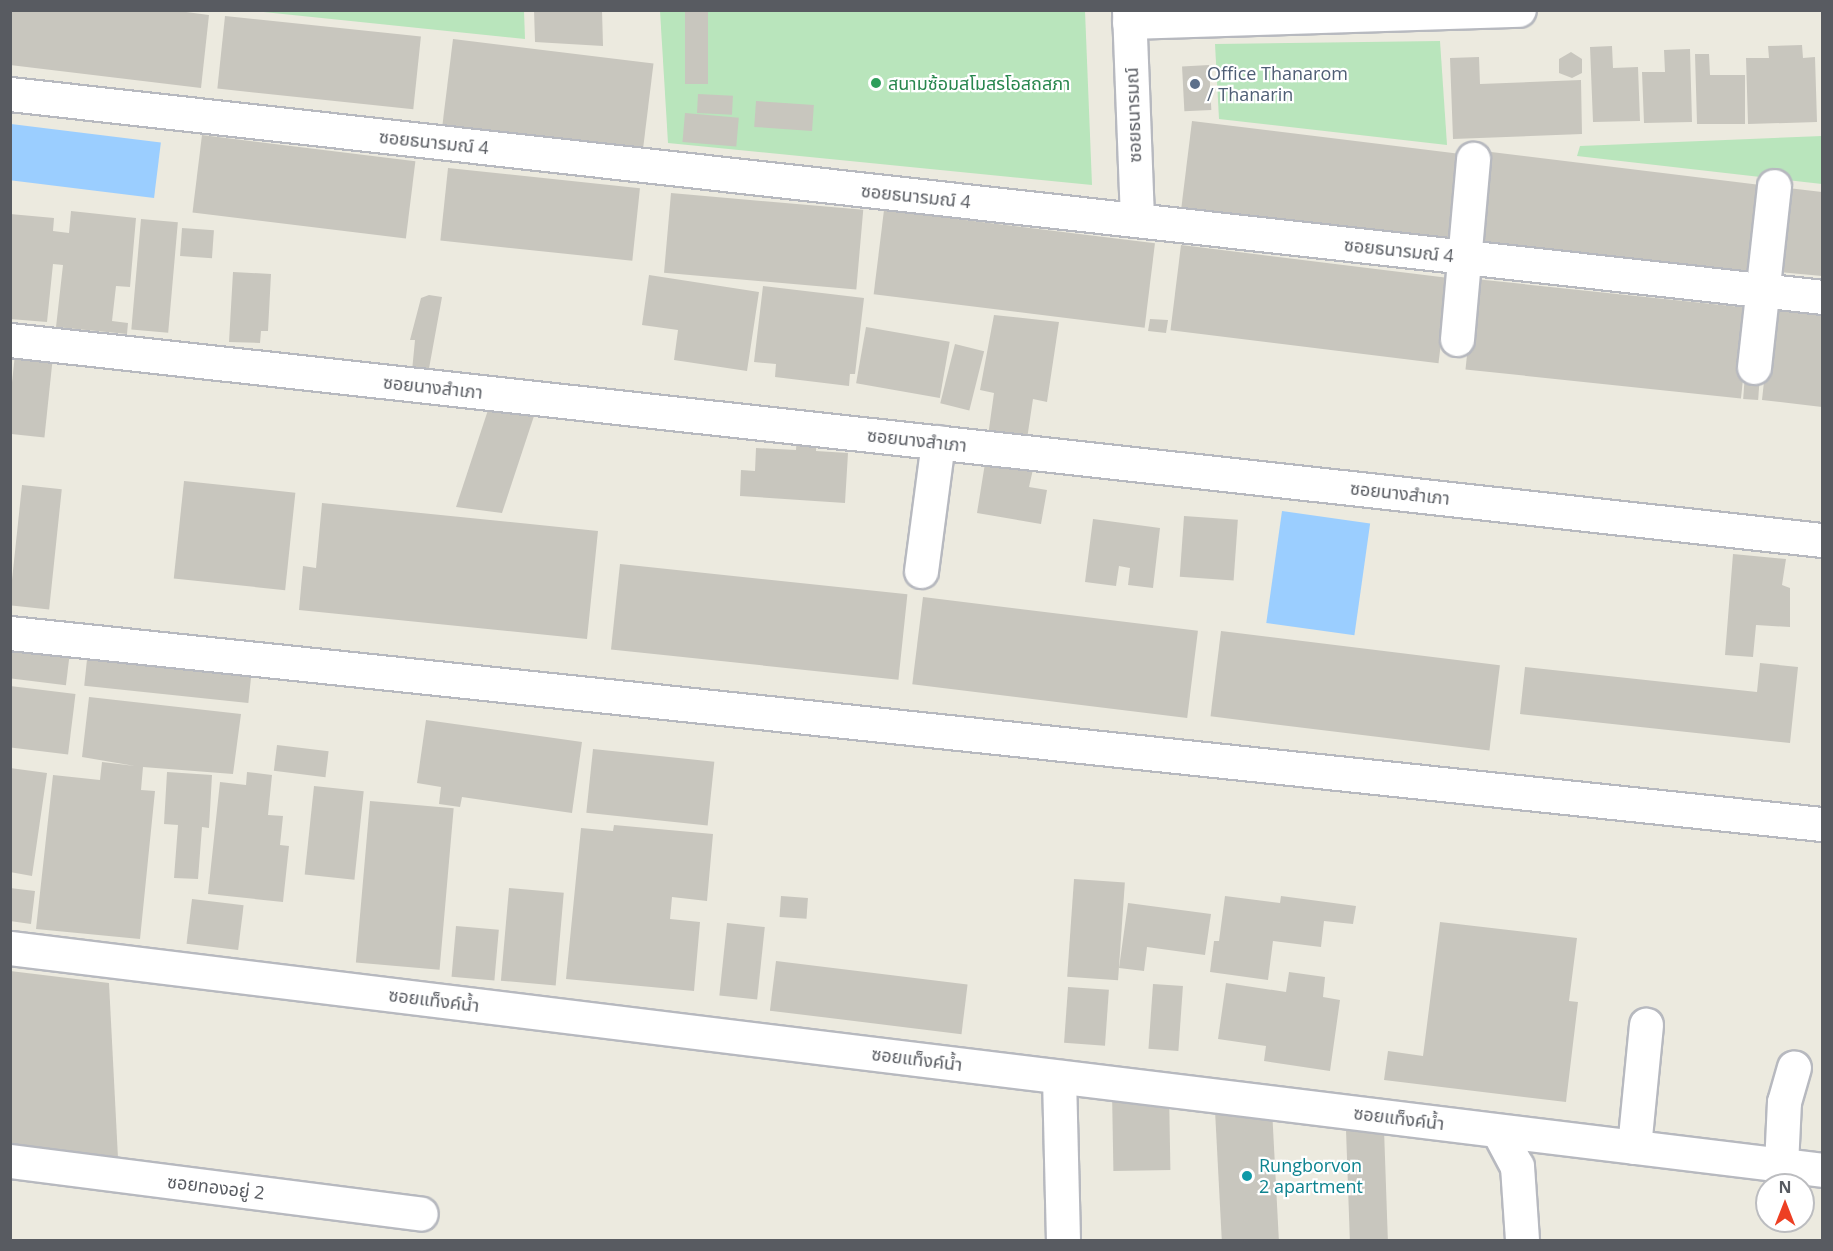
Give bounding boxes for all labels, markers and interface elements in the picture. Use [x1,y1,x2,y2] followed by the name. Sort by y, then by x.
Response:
[1207,63,1348,106] place label: Office Thanarom / Thanarin
[1121,67,1145,163] street label: ซอยธนารมณ์
[888,72,1070,94] place label: สนามซ้อมสโมสรโอสถสภา
[869,76,883,90] marker: สนามซ้อมสโมสรโอสถสภา
[1188,77,1202,91] marker: Office Thanarom / Thanarin
[378,125,490,159] street label: ซอยธนารมณ์ 4
[860,179,972,213] street label: ซอยธนารมณ์ 4
[1343,233,1455,267] street label: ซอยธนารมณ์ 4
[382,371,484,403] street label: ซอยนางสำเภา
[866,424,968,456] street label: ซอยนางสำเภา
[1349,477,1451,509] street label: ซอยนางสำเภา
[387,984,481,1016] street label: ซอยแท็งค์น้ำ
[870,1043,964,1075] street label: ซอยแท็งค์น้ำ
[1352,1102,1446,1134] street label: ซอยแท็งค์น้ำ
[1259,1155,1363,1198] place label: Rungborvon 2 apartment
[1240,1169,1254,1183] marker: Rungborvon 2 apartment
[166,1170,266,1204] street label: ซอยทองอยู่ 2
[1755,1173,1815,1233] north arrow
[1778,1176,1792,1198] text: N

